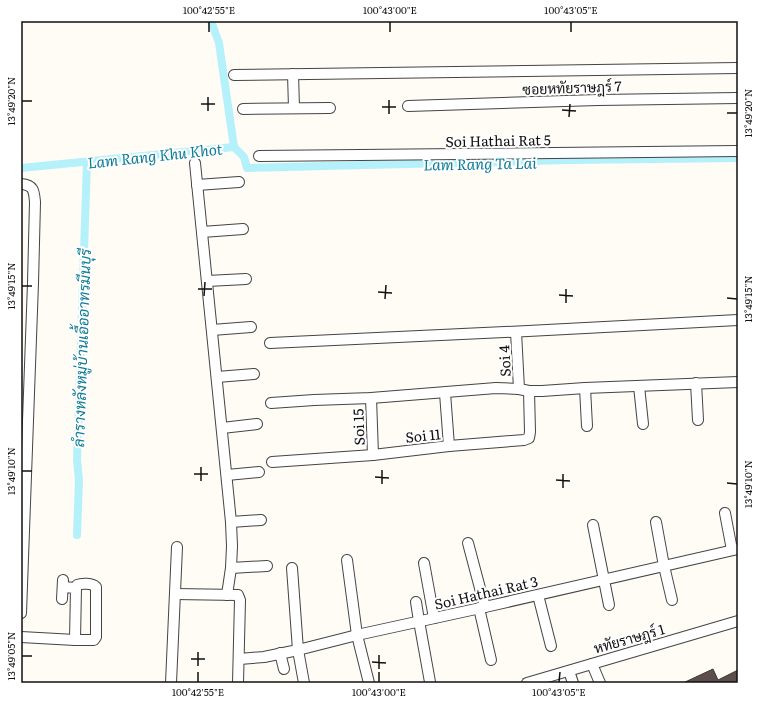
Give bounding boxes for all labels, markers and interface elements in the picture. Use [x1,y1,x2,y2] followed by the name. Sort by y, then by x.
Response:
[183,2,235,17] text: 100°42'55"E
[363,2,417,17] text: 100°43'00"E
[544,2,598,17] text: 100°43'05"E
[522,75,622,99] street label: ซอยหทัยราษฎร์ 7
[3,77,18,125] text: 13°49'20"N
[740,89,755,137] text: 13°49'20"N
[445,129,551,151] street label: Soi Hathai Rat 5
[86,136,224,174] water label: Lam Rang Khu Khot
[423,151,537,175] water label: Lam Rang Ta Lai
[64,247,97,448] water label: ลำรางหลังหมู่บ้านเอื้ออาทรมีนบุรี
[3,262,18,310] text: 13°49'15"N
[740,275,755,323] text: 13°49'15"N
[493,344,515,377] street label: Soi 4
[347,408,369,446] street label: Soi 15
[404,423,442,447] street label: Soi 11
[3,447,18,495] text: 13°49'10"N
[740,460,755,508] text: 13°49'10"N
[432,570,540,614] street label: Soi Hathai Rat 3
[591,618,667,658] street label: หทัยราษฎร์ 1
[3,632,18,680] text: 13°49'05"N
[172,684,224,699] text: 100°42'55"E
[352,684,406,699] text: 100°43'00"E
[532,684,586,699] text: 100°43'05"E

